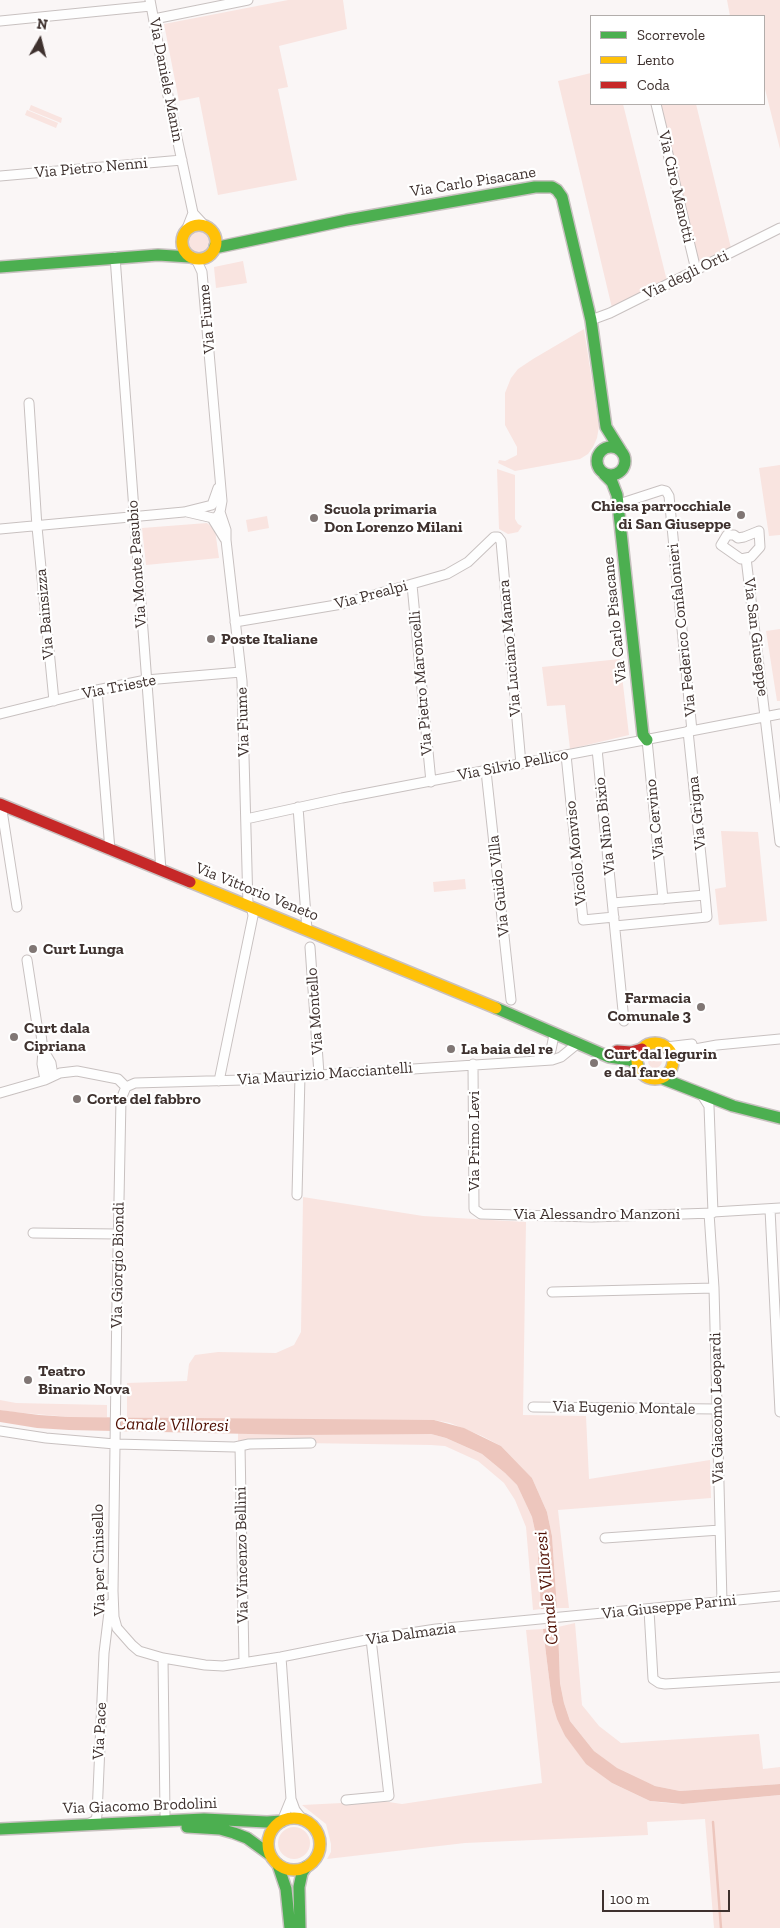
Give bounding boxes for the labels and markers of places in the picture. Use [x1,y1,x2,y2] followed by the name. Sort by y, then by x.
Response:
[591,496,731,534] place label: Chiesa parrocchiale di San Giuseppe
[324,499,463,537] place label: Scuola primaria Don Lorenzo Milani
[735,509,747,521] marker: Chiesa parrocchiale di San Giuseppe
[308,512,320,524] marker: Scuola primaria Don Lorenzo Milani
[221,629,318,649] place label: Poste Italiane
[205,633,217,645] marker: Poste Italiane
[43,939,124,959] place label: Curt Lunga
[27,943,39,955] marker: Curt Lunga
[608,988,691,1026] place label: Farmacia Comunale 3
[695,1001,707,1013] marker: Farmacia Comunale 3
[24,1018,90,1056] place label: Curt dala Cipriana
[8,1031,20,1043] marker: Curt dala Cipriana
[461,1039,553,1059] place label: La baia del re
[445,1043,457,1055] marker: La baia del re
[604,1044,717,1082] place label: Curt dal legurin e dal faree
[588,1057,600,1069] marker: Curt dal legurin e dal faree
[87,1089,201,1109] place label: Corte del fabbro
[71,1093,83,1105] marker: Corte del fabbro
[38,1361,130,1399] place label: Teatro Binario Nova
[22,1374,34,1386] marker: Teatro Binario Nova

